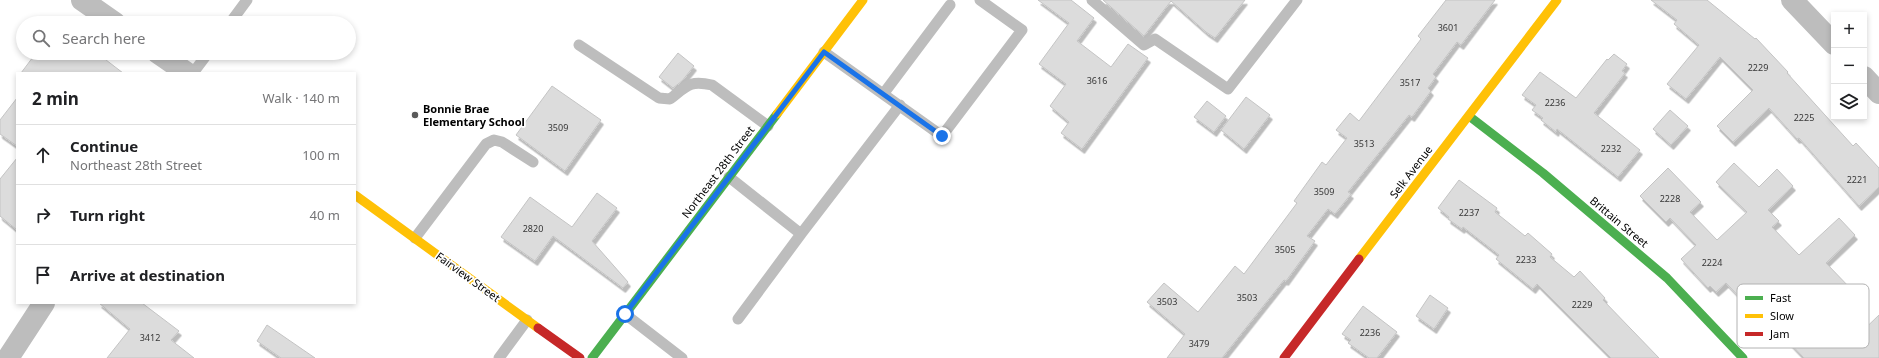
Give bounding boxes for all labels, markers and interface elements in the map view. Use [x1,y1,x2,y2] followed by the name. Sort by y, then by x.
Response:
[1831,12,1867,120] map controls
[1831,12,1867,48] button: +
[16,16,356,60] search box
[1438,21,1458,34] house number: 3601
[30,27,52,49] icon: search
[62,28,145,48] text: Search here
[1831,48,1867,84] button: −
[1748,61,1768,74] house number: 2229
[1087,74,1107,87] house number: 3616
[1400,76,1420,89] house number: 3517
[1831,84,1867,120] button: layers
[32,87,79,110] text: 2 min
[262,89,340,107] text: Walk · 140 m
[1545,96,1565,109] house number: 2236
[423,101,525,129] place label: Bonnie Brae Elementary School
[410,110,420,120] marker: Bonnie Brae Elementary School
[1794,111,1814,124] house number: 2225
[548,121,568,134] house number: 3509
[678,123,757,221] street label: Northeast 28th Street
[933,127,951,145] route end
[70,136,138,156] text: Continue
[1354,137,1374,150] house number: 3513
[1386,142,1435,201] street label: Selk Avenue
[1601,142,1621,155] house number: 2232
[32,144,54,166] icon: ahead
[302,146,340,164] text: 100 m
[70,156,202,174] text: Northeast 28th Street
[1847,173,1867,186] house number: 2221
[1314,185,1334,198] house number: 3509
[1660,192,1680,205] house number: 2228
[1587,193,1652,250] street label: Brittain Street
[32,204,54,226] icon: right
[70,205,145,225] text: Turn right
[310,206,340,224] text: 40 m
[1459,206,1479,219] house number: 2237
[523,222,543,235] house number: 2820
[1275,243,1295,256] house number: 3505
[433,248,503,305] street label: Fairview Street
[1516,253,1536,266] house number: 2233
[1702,256,1722,269] house number: 2224
[32,264,54,286] icon: arrive
[70,265,225,285] text: Arrive at destination
[1737,284,1869,348] legend
[1770,290,1791,305] text: Fast
[1237,291,1257,304] house number: 3503
[1157,295,1177,308] house number: 3503
[1572,298,1592,311] house number: 2229
[616,305,634,323] route start
[1770,308,1794,323] text: Slow
[1360,326,1380,339] house number: 2236
[1769,326,1789,341] text: Jam
[140,331,160,344] house number: 3412
[1189,337,1209,350] house number: 3479

